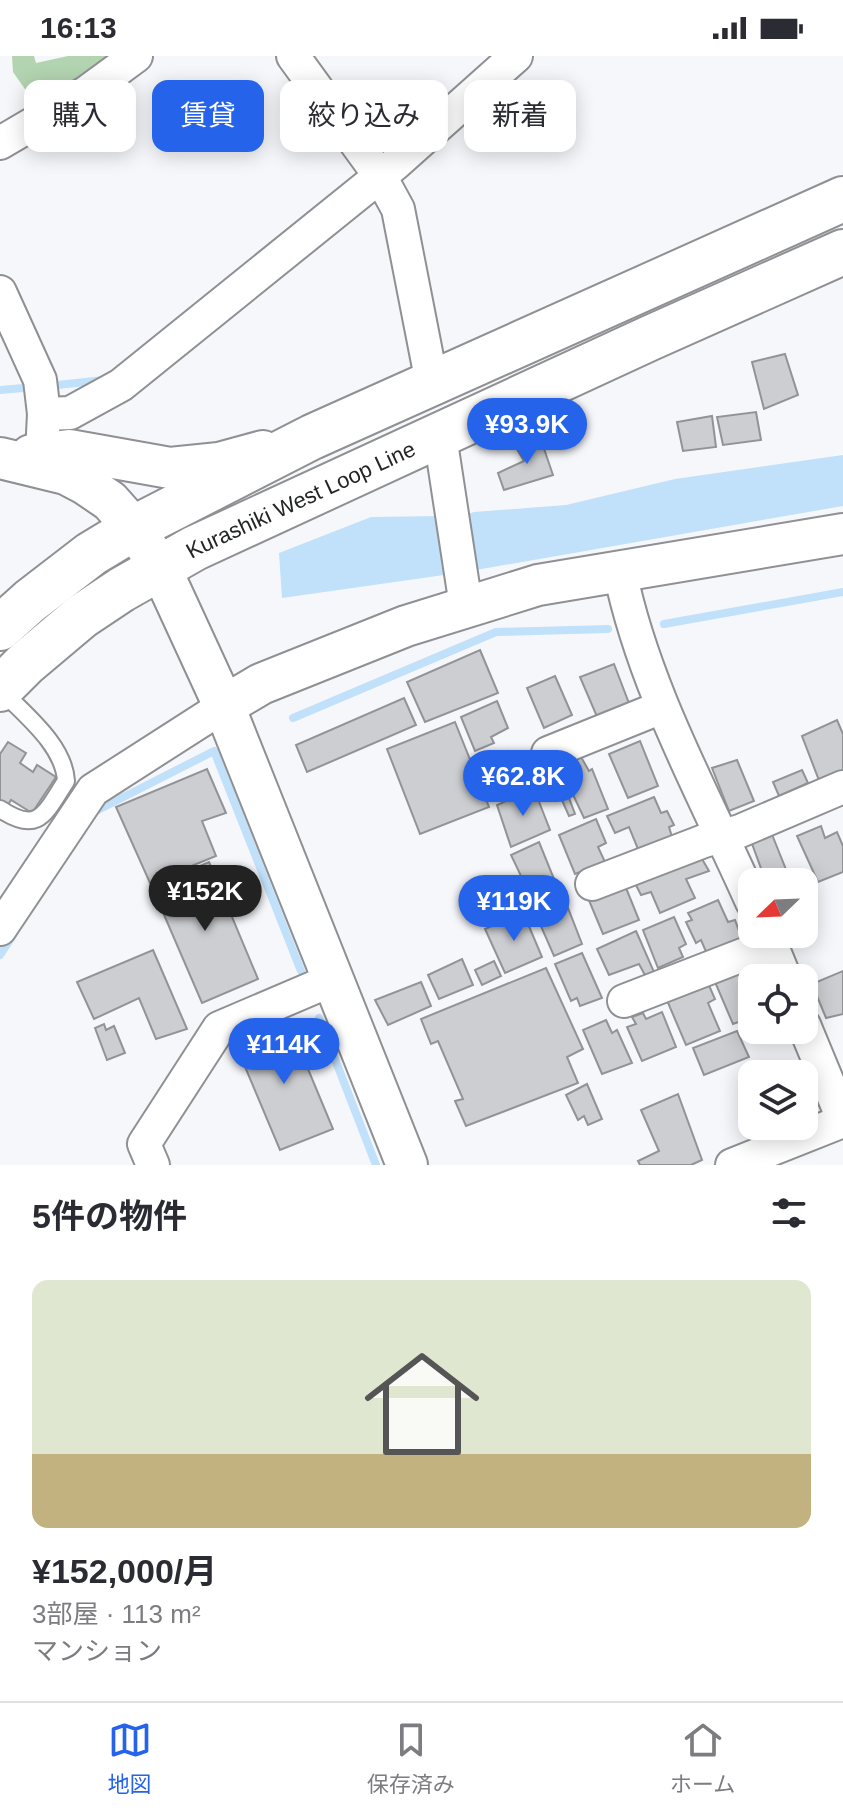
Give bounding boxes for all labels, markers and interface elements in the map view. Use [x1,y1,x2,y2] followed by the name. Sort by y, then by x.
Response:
[40,11,117,44] text: 16:13
[24,80,136,152] chip: 購入
[152,80,264,152] chip: 賃貸
[280,80,448,152] chip: 絞り込み
[464,80,576,152] chip: 新着
[462,398,592,466] pin: ¥93.9K
[485,409,569,439] text: ¥93.9K
[181,436,419,563] street label: Kurashiki West Loop Line
[458,750,588,818] pin: ¥62.8K
[481,761,565,791] text: ¥62.8K
[149,865,261,933] pin: ¥152K
[738,868,818,948] north arrow
[738,868,818,1140] map controls
[458,875,570,943] pin: ¥119K
[167,876,243,906] text: ¥152K
[476,886,552,916] text: ¥119K
[738,964,818,1044] button: locate
[228,1018,340,1086] pin: ¥114K
[246,1029,322,1059] text: ¥114K
[738,1060,818,1140] button: layers
[767,1191,811,1235] icon: filters
[32,1197,187,1235] text: 5件の物件
[350,1332,494,1476] icon: home
[32,1552,217,1590] text: ¥152,000/月
[32,1599,201,1629] text: 3部屋 · 113 m²
[32,1636,162,1666] text: マンション
[108,1718,152,1798] tab: 地図
[367,1718,455,1798] tab: 保存済み
[670,1718,735,1798] tab: ホーム

